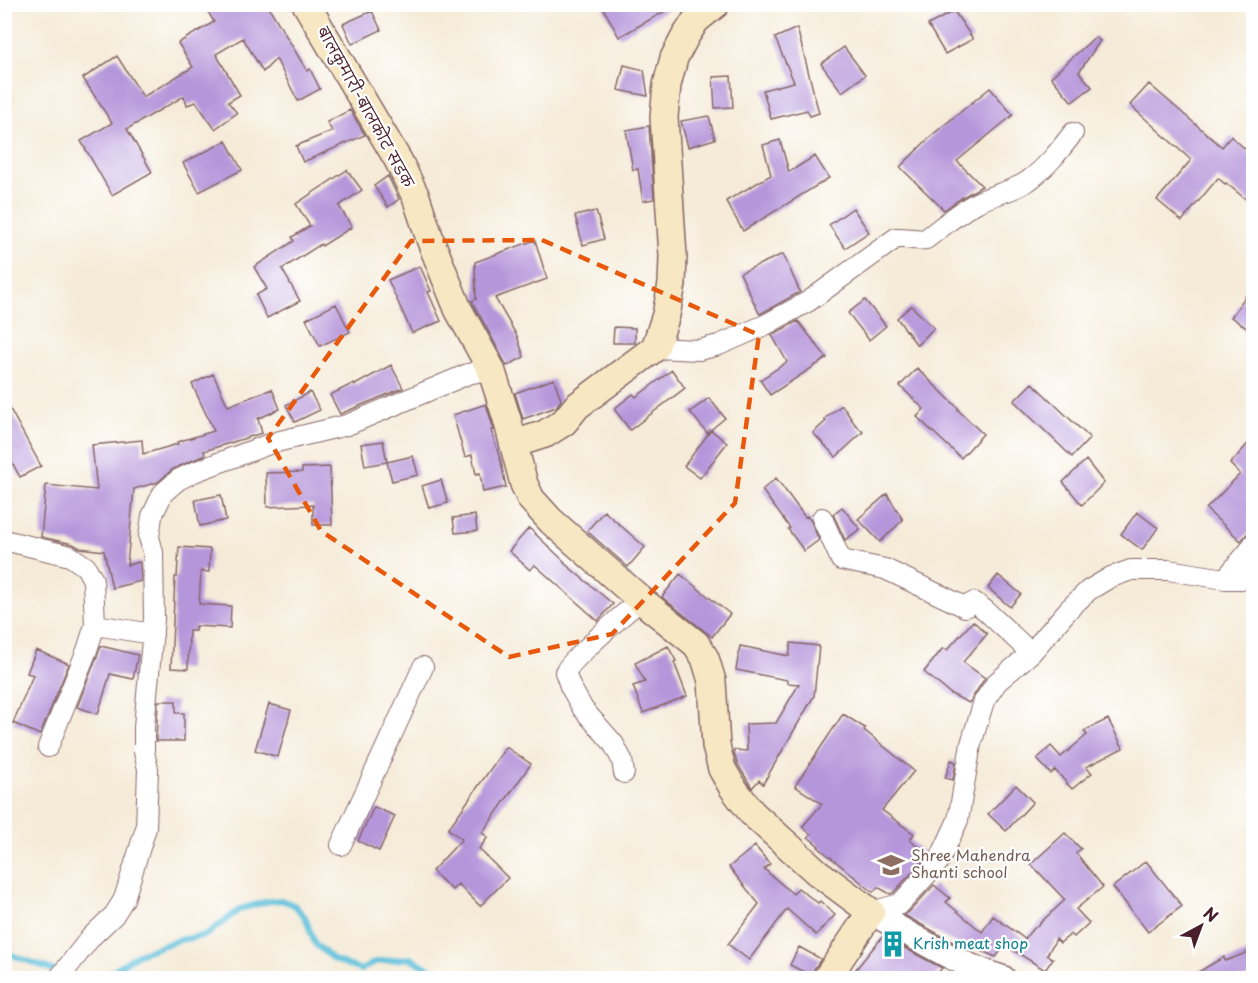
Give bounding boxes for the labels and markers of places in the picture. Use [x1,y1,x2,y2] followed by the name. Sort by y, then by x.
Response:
[911,843,1031,883] place label: Shree Mahendra Shanti school
[876,850,906,880] school or university icon: Shree Mahendra Shanti school
[878,929,908,959] building icon: Krish meat shop
[913,931,1028,954] place label: Krish meat shop

